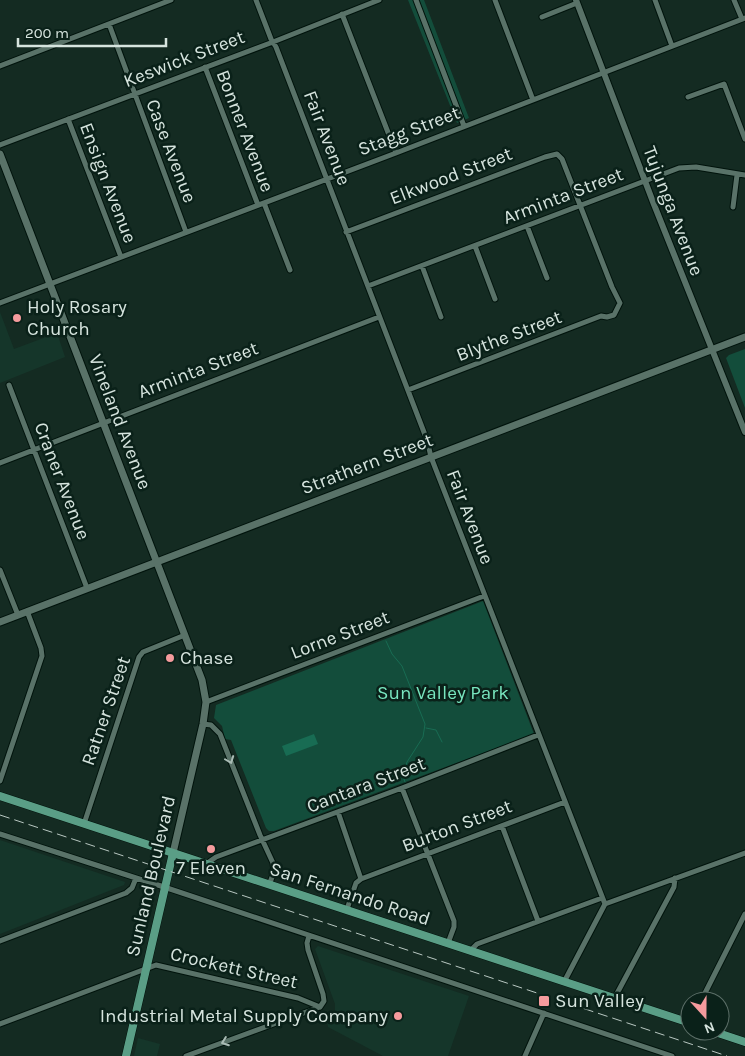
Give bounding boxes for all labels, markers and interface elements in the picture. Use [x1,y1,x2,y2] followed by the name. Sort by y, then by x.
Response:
[18,15,165,47] scale bar
[25,24,69,42] text: 200 m
[120,26,248,92] street label: Keswick Street
[212,67,278,195] street label: Bonner Avenue
[299,88,355,188] street label: Fair Avenue
[141,96,201,206] street label: Case Avenue
[355,102,463,160] street label: Stagg Street
[75,120,141,246] street label: Ensign Avenue
[387,143,515,209] street label: Elkwood Street
[638,143,708,279] street label: Tujunga Avenue
[500,163,626,229] street label: Arminta Street
[27,296,127,340] place label: Holy Rosary Church
[453,306,565,366] street label: Blythe Street
[11,312,23,324] marker: Holy Rosary Church
[135,337,261,403] street label: Arminta Street
[84,351,156,493] street label: Vineland Avenue
[29,419,95,543] street label: Craner Avenue
[298,429,436,499] street label: Strathern Street
[442,467,498,567] street label: Fair Avenue
[287,606,393,664] street label: Lorne Street
[180,647,233,669] place label: Chase
[164,652,176,664] marker: Chase
[77,654,135,768] street label: Ratner Street
[377,682,509,704] park label: Sun Valley Park
[304,752,428,818] street label: Cantara Street
[224,755,235,764] one-way arrow
[122,793,180,959] street label: Sunland Boulevard
[399,795,515,857] street label: Burton Street
[205,843,217,855] marker: 7 Eleven
[176,857,246,879] place label: 7 Eleven
[267,858,433,930] street label: San Fernando Road
[168,943,300,993] street label: Crockett Street
[555,990,644,1012] place label: Sun Valley
[680,991,730,1041] north arrow
[537,994,551,1008] marker: Sun Valley
[100,1005,388,1027] place label: Industrial Metal Supply Company
[392,1010,404,1022] marker: Industrial Metal Supply Company
[702,1018,717,1037] text: N
[221,1036,230,1046] one-way arrow

